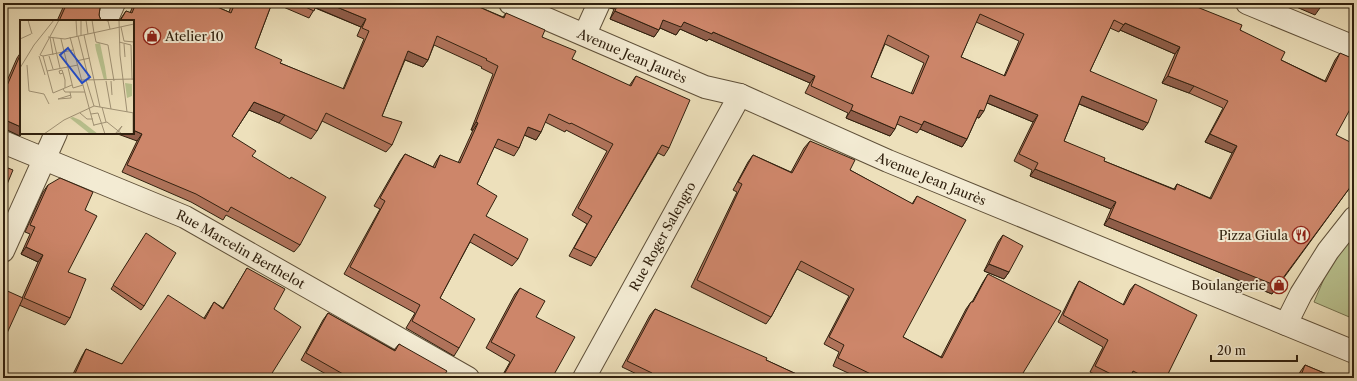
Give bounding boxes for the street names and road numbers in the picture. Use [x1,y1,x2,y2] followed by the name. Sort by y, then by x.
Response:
[574,25,690,86] street label: Avenue Jean Jaurès
[873,148,989,209] street label: Avenue Jean Jaurès
[626,179,699,294] street label: Rue Roger Salengro
[174,206,308,292] street label: Rue Marcelin Berthelot

